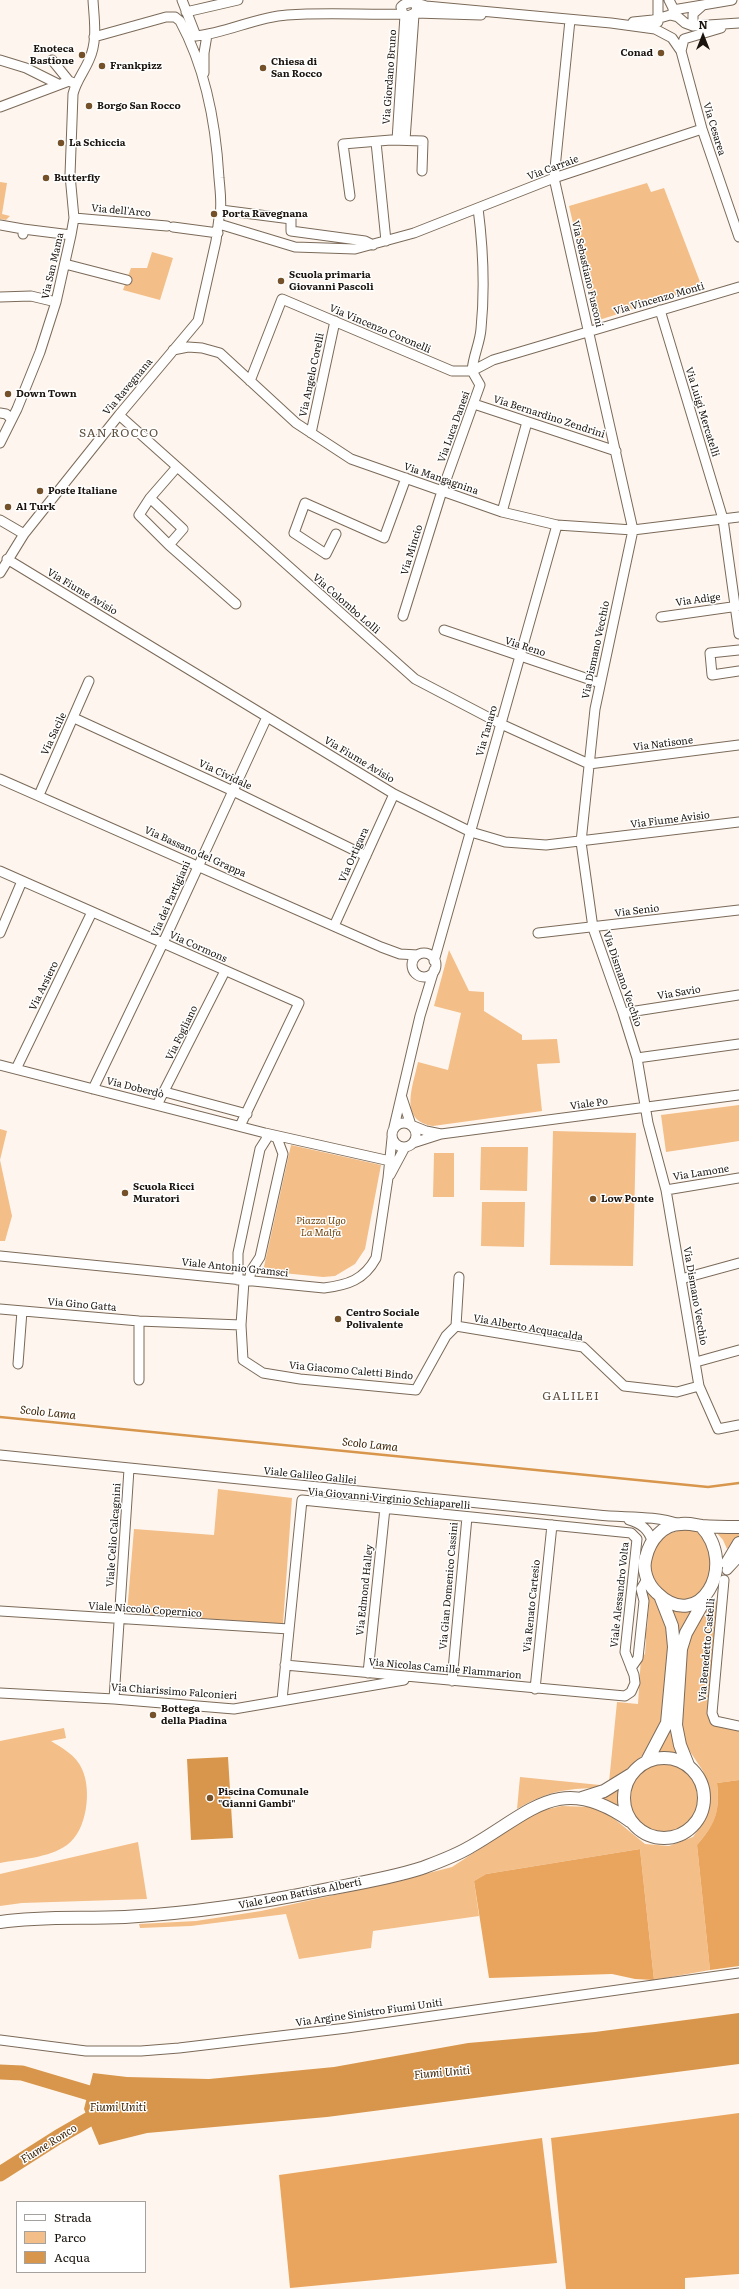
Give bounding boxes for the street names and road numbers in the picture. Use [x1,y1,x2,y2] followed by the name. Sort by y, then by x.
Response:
[381,29,399,125] street label: Via Giordano Bruno
[700,101,728,157] street label: Via Cesarea
[526,153,580,183] street label: Via Carraie
[91,202,151,220] street label: Via dell'Arco
[569,219,605,329] street label: Via Sebastiano Fusconi
[40,232,66,300] street label: Via San Mama
[612,280,706,318] street label: Via Vincenzo Monti
[327,302,433,356] street label: Via Vincenzo Coronelli
[297,332,327,418] street label: Via Angelo Corelli
[101,356,155,418] street label: Via Ravegnana
[683,366,721,458] street label: Via Luigi Mercatelli
[435,390,473,464] street label: Via Luca Danesi
[491,393,607,441] street label: Via Bernardino Zendrini
[402,461,480,497] street label: Via Mangagnina
[399,523,425,577] street label: Via Mincio
[45,566,119,618] street label: Via Fiume Avisio
[310,572,382,636] street label: Via Colombo Lolli
[675,591,721,609] street label: Via Adige
[580,600,612,700] street label: Via Dismano Vecchio
[503,635,547,659] street label: Via Reno
[474,704,500,758] street label: Via Tanaro
[39,711,69,757] street label: Via Sacile
[322,734,396,786] street label: Via Fiume Avisio
[632,734,694,754] street label: Via Natisone
[197,757,253,793] street label: Via Cividale
[630,809,710,831] street label: Via Fiume Avisio
[142,824,248,880] street label: Via Bassano del Grappa
[337,826,371,884] street label: Via Ortigara
[149,859,193,939] street label: Via dei Partigiani
[614,902,660,920] street label: Via Senio
[167,929,229,965] street label: Via Cormons
[600,930,644,1028] street label: Via Dismano Vecchio
[27,959,61,1013] street label: Via Arsiero
[656,984,702,1002] street label: Via Savio
[164,1004,200,1062] street label: Via Fogliano
[105,1075,165,1101] street label: Via Doberdò
[569,1095,609,1113] street label: Viale Po
[672,1163,730,1183] street label: Via Lamone
[680,1246,710,1346] street label: Via Dismano Vecchio
[181,1256,289,1280] street label: Viale Antonio Gramsci
[47,1296,117,1314] street label: Via Gino Gatta
[472,1312,584,1344] street label: Via Alberto Acquacalda
[288,1360,414,1382] street label: Via Giacomo Caletti Bindo
[263,1465,357,1487] street label: Viale Galileo Galilei
[104,1483,124,1587] street label: Viale Celio Calcagnini
[307,1486,471,1512] street label: Via Giovanni Virginio Schiaparelli
[437,1522,461,1650] street label: Via Gian Domenico Cassini
[608,1542,632,1648] street label: Viale Alessandro Volta
[354,1544,376,1636] street label: Via Edmond Halley
[521,1559,543,1653] street label: Via Renato Cartesio
[696,1598,718,1702] street label: Via Benedetto Castelli
[88,1600,202,1620] street label: Viale Niccolò Copernico
[368,1656,522,1682] street label: Via Nicolas Camille Flammarion
[111,1682,237,1702] street label: Via Chiarissimo Falconieri
[237,1876,363,1912] street label: Viale Leon Battista Alberti
[295,1997,443,2029] street label: Via Argine Sinistro Fiumi Uniti

